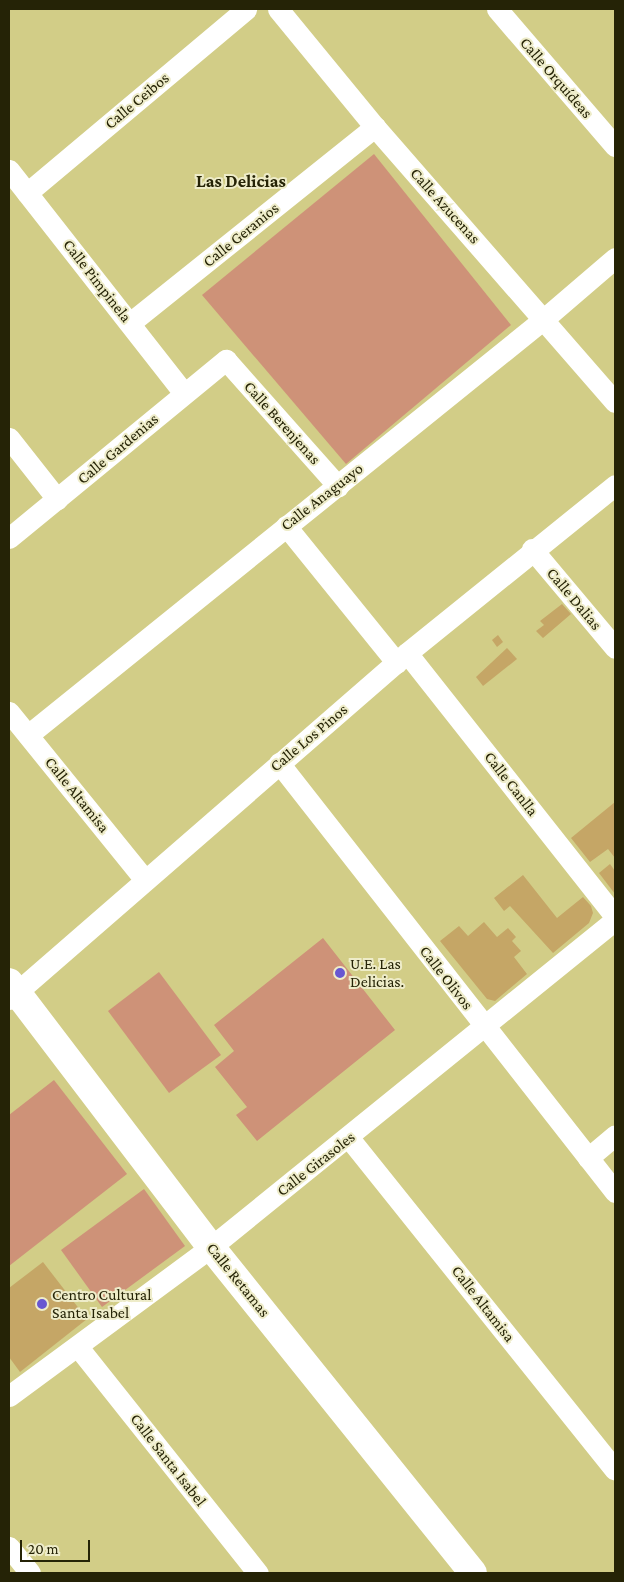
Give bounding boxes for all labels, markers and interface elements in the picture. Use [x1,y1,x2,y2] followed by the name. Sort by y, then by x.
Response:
[516,33,596,123] street label: Calle Orquídeas
[101,69,173,133] street label: Calle Ceibos
[406,164,484,248] street label: Calle Azucenas
[196,170,286,192] district label: Las Delicias
[199,199,283,271] street label: Calle Geranios
[59,236,135,326] street label: Calle Pimpinela
[240,377,324,469] street label: Calle Berenjenas
[74,410,162,488] street label: Calle Gardenias
[277,459,367,535] street label: Calle Anaguayo
[542,564,606,634] street label: Calle Dalias
[266,700,352,776] street label: Calle Los Pinos
[480,748,542,820] street label: Calle Canlla
[41,753,113,837] street label: Calle Altamisa
[415,942,477,1014] street label: Calle Olivos
[350,954,404,992] place label: U.E. Las Delicias.
[334,967,346,979] marker: U.E. Las Delicias.
[273,1127,359,1201] street label: Calle Girasoles
[202,1239,274,1321] street label: Calle Retamas
[447,1262,519,1346] street label: Calle Altamisa
[52,1285,151,1323] place label: Centro Cultural Santa Isabel
[36,1298,48,1310] marker: Centro Cultural Santa Isabel
[126,1410,210,1510] street label: Calle Santa Isabel
[22,1530,92,1562] scale bar
[28,1541,59,1557] text: 20 m

